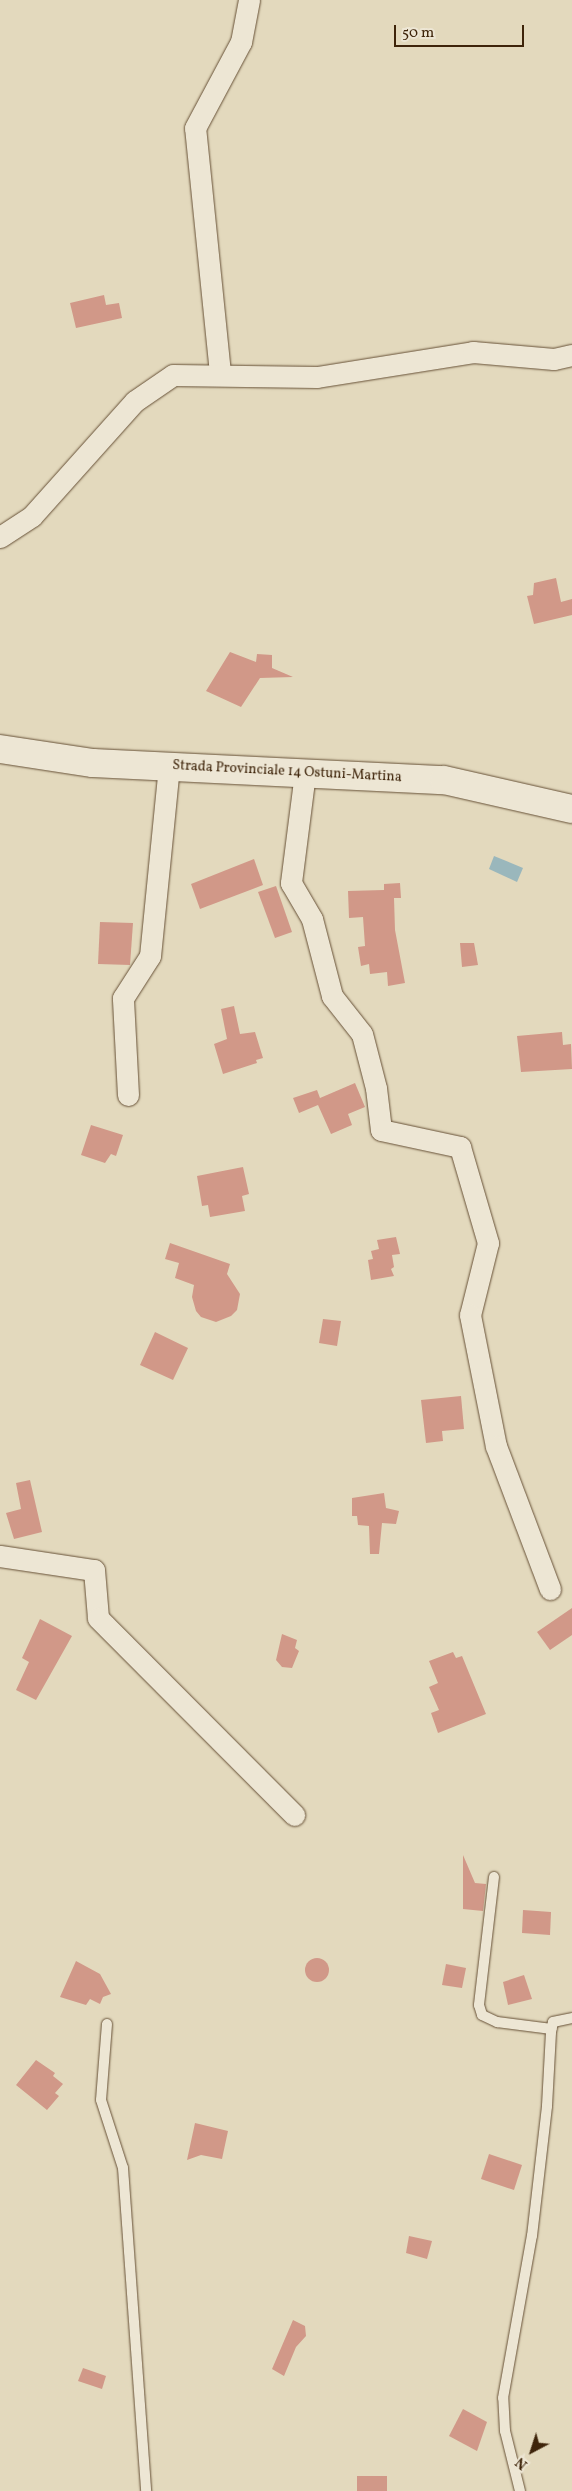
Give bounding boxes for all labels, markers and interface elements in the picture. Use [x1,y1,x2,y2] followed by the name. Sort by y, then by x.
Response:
[397,15,527,47] scale bar
[402,23,434,44] text: 50 m
[172,758,402,786] street label: Strada Provinciale 14 Ostuni-Martina
[507,2426,557,2476] north arrow
[512,2452,532,2473] text: N

